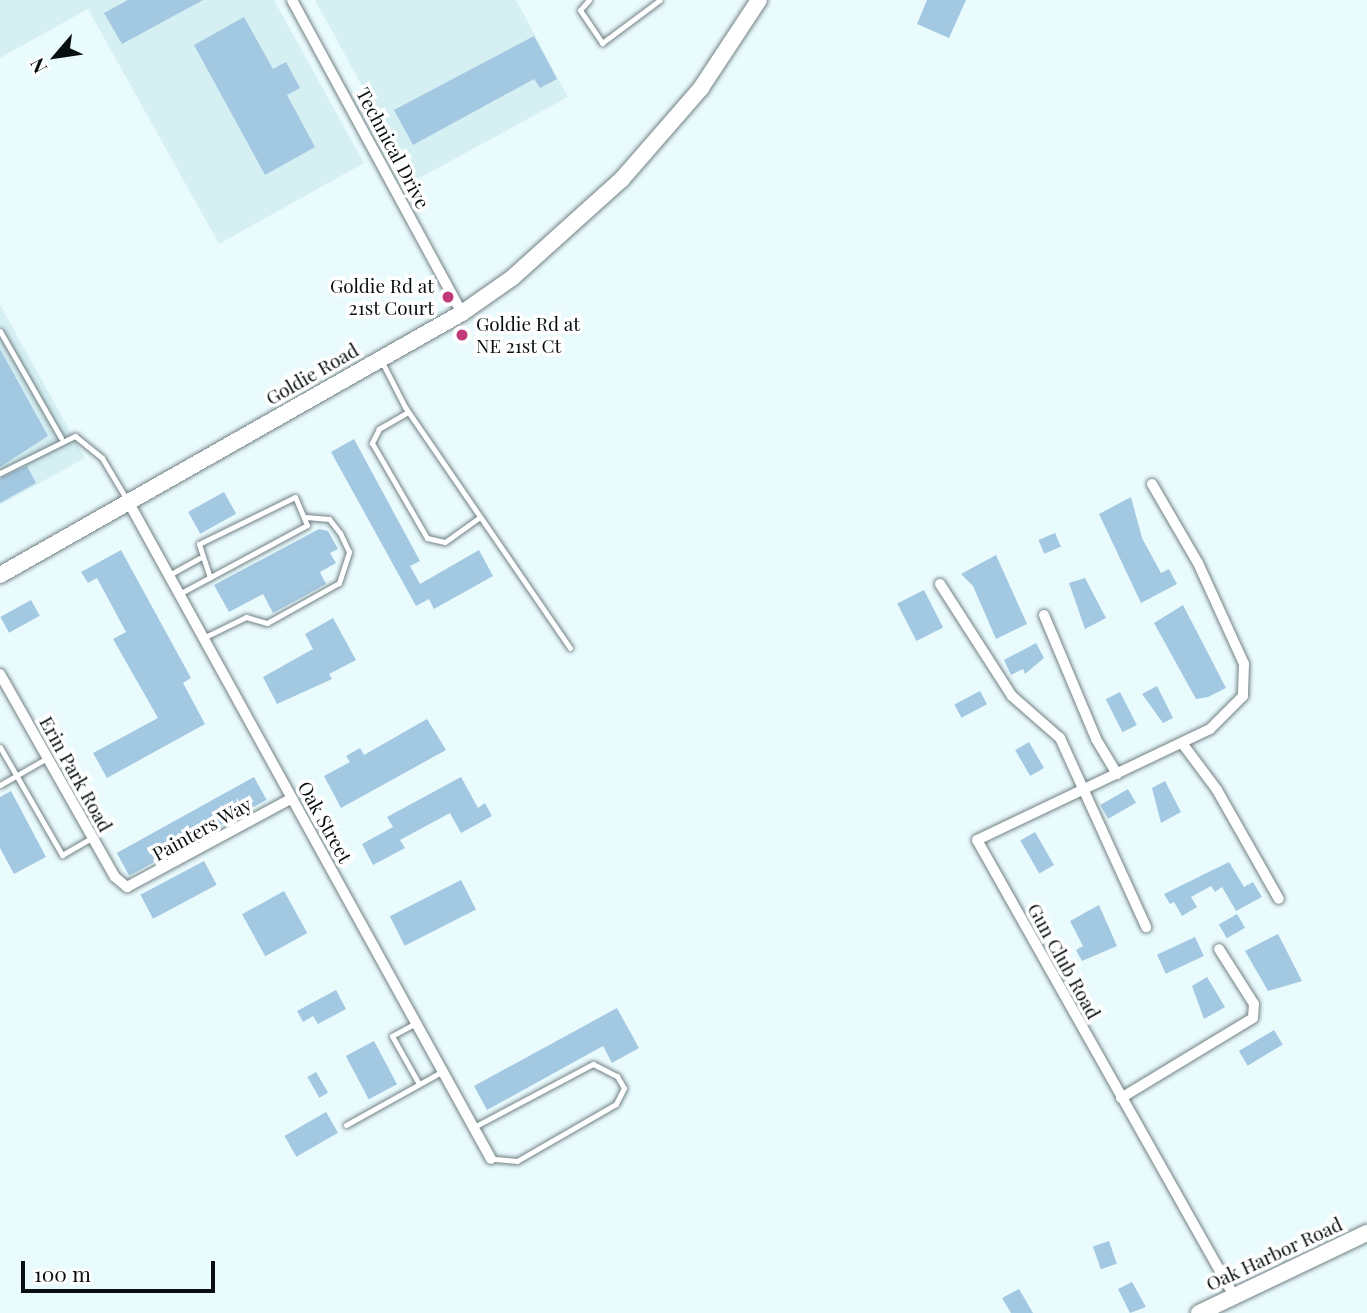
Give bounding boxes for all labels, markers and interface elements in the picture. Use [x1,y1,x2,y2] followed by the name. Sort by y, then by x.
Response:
[21,21,91,91] north arrow
[23,54,52,78] text: N
[352,84,434,212] street label: Technical Drive
[330,275,434,319] place label: Goldie Rd at 21st Court
[440,289,456,305] marker: Goldie Rd at 21st Court
[476,313,580,357] place label: Goldie Rd at NE 21st Ct
[454,327,470,343] marker: Goldie Rd at NE 21st Ct
[262,338,362,410] street label: Goldie Road
[35,712,117,836] street label: Erin Park Road
[293,777,357,867] street label: Oak Street
[148,792,256,866] street label: Painters Way
[1023,899,1105,1023] street label: Gun Club Road
[1202,1212,1346,1296] street label: Oak Harbor Road
[24,1246,219,1290] scale bar
[34,1259,91,1287] text: 100 m

